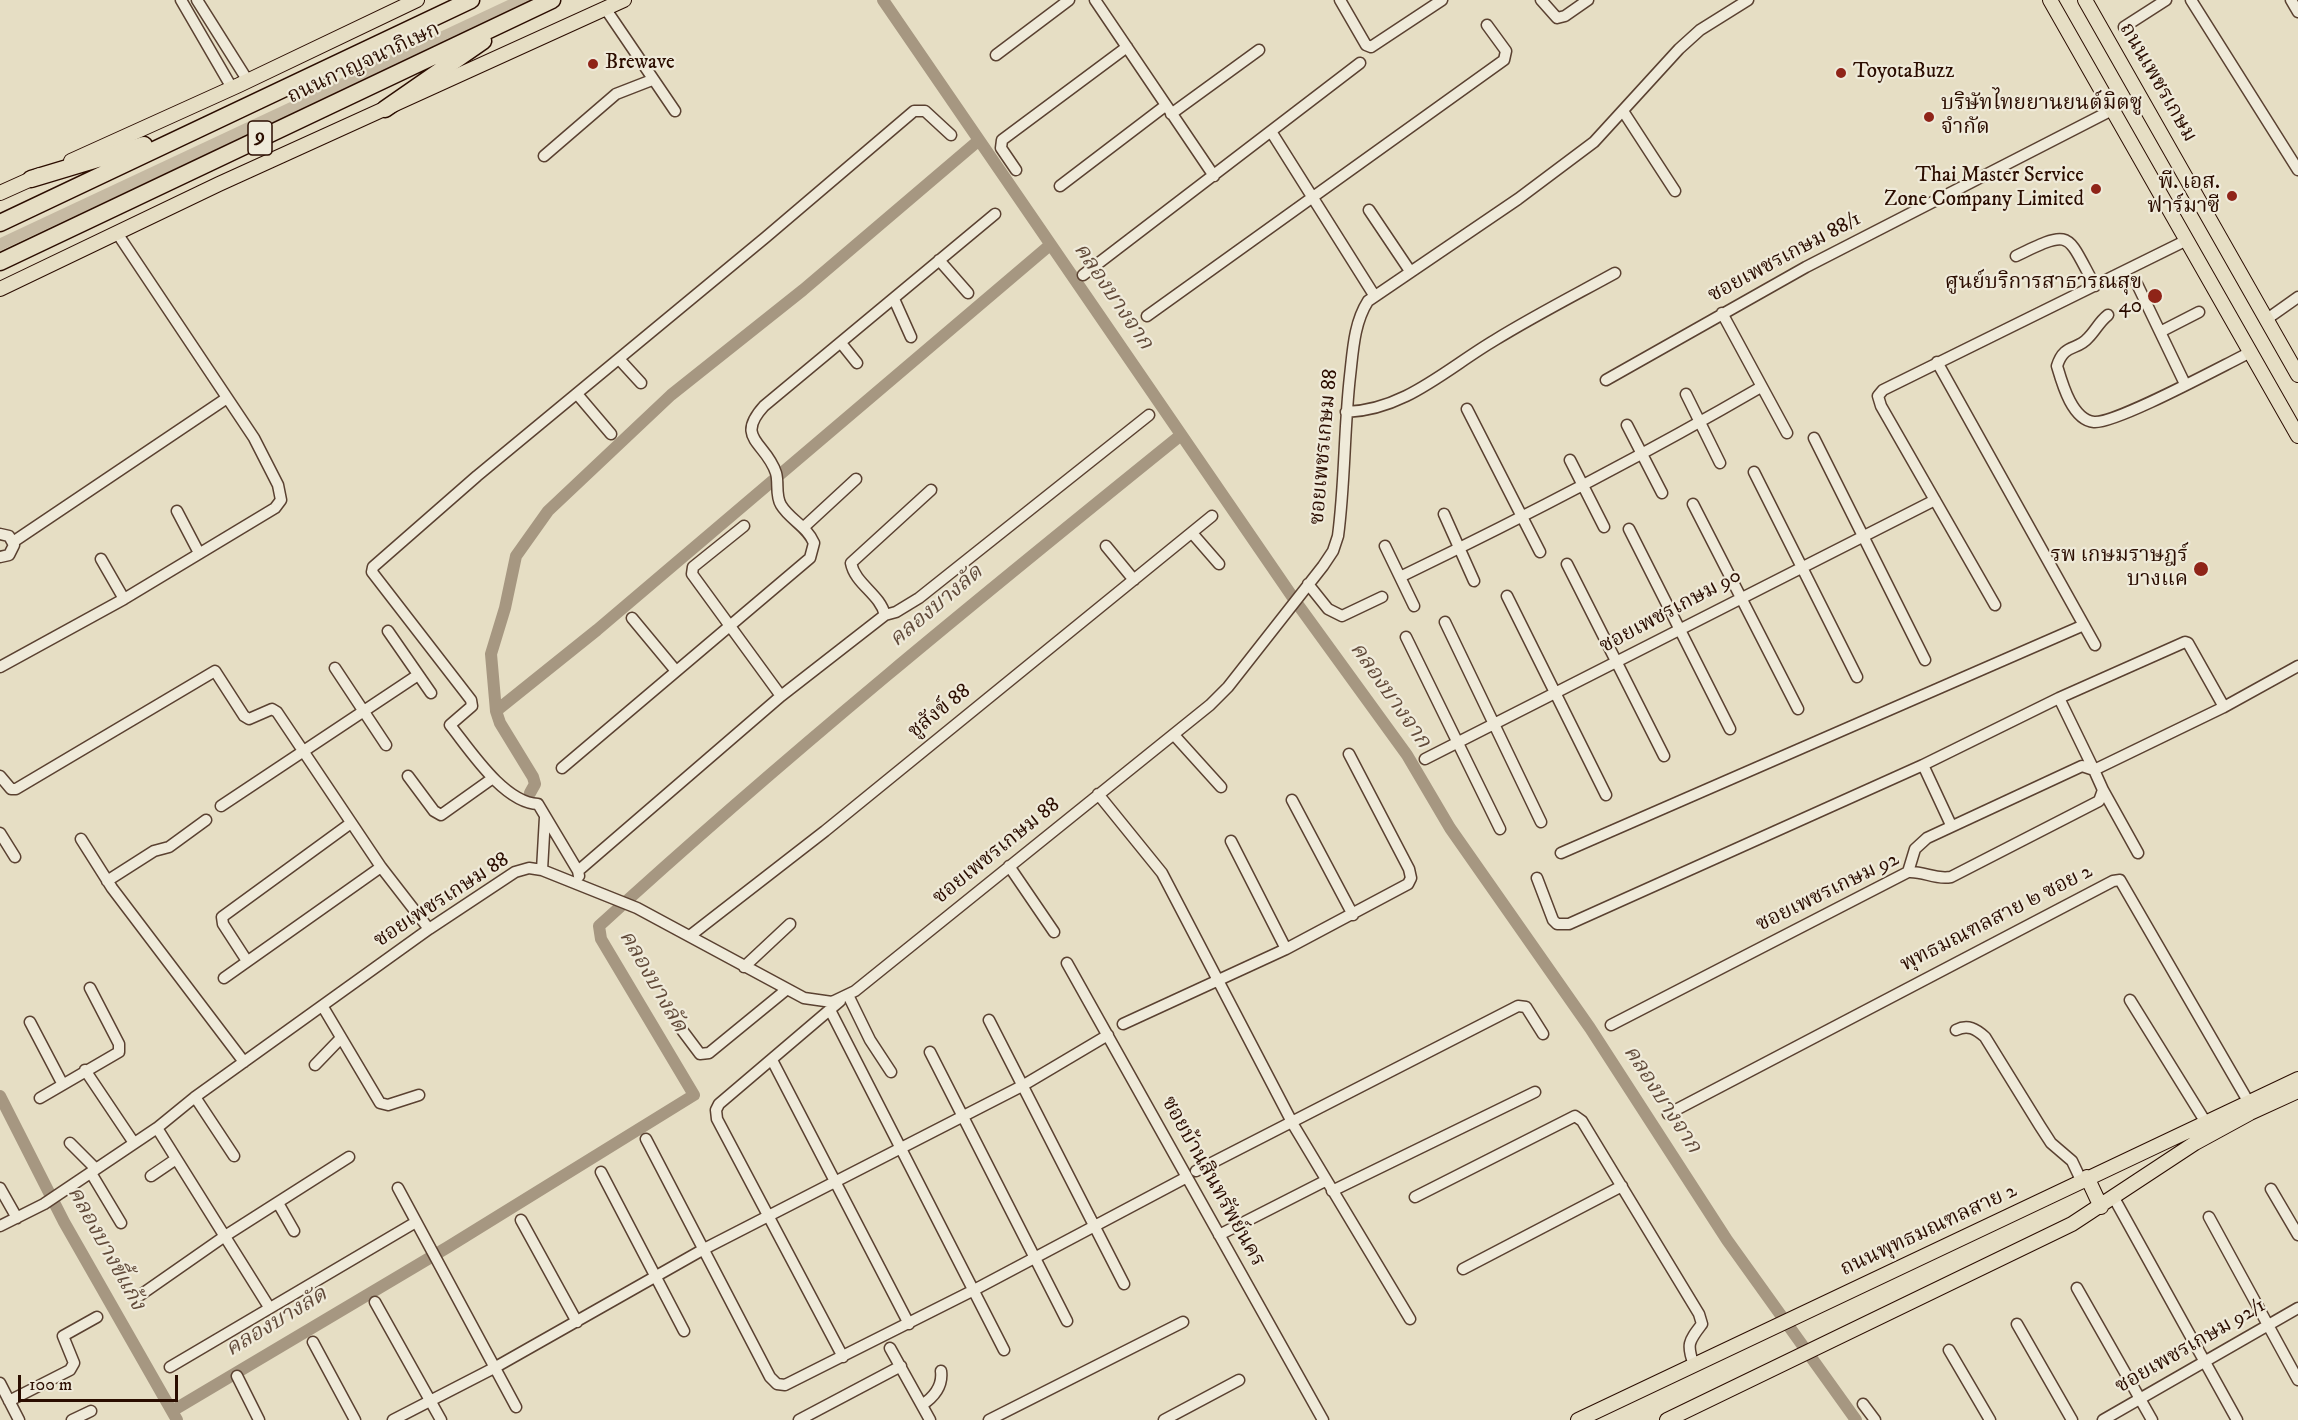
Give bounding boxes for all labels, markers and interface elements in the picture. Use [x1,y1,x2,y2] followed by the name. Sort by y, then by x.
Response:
[284,18,444,110] street label: ถนนกาญจนาภิเษก
[2113,19,2201,147] street label: ถนนเพชรเกษม
[605,51,675,77] place label: Brewave
[586,57,600,71] marker: Brewave
[1853,60,1954,86] place label: ToyotaBuzz
[1834,66,1848,80] marker: ToyotaBuzz
[1941,92,2143,142] place label: บริษัทไทยยานยนต์มิตซู จำกัด
[1922,110,1936,124] marker: บริษัทไทยยานยนต์มิตซู จำกัด
[248,121,272,155] road number: 9
[1884,164,2084,214] place label: Thai Master Service Zone Company Limited
[2147,171,2220,221] place label: พี. เอส. ฟาร์มาซี
[2089,182,2103,196] marker: Thai Master Service Zone Company Limited
[2225,189,2239,203] marker: พี. เอส. ฟาร์มาซี
[1704,207,1866,309] street label: ซอยเพชรเกษม 88/1
[1067,238,1157,356] water label: คลองบางจาก
[1945,271,2142,321] place label: ศูนย์บริการสาธารณสุข 40
[2146,287,2164,305] marker: ศูนย์บริการสาธารณสุข 40
[1306,368,1344,526] street label: ซอยเพชรเกษม 88
[2051,544,2188,594] place label: รพ เกษมราษฎร์ บางแค
[885,560,989,654] water label: คลองบางลัด
[2192,560,2210,578] marker: รพ เกษมราษฎร์ บางแค
[1596,564,1746,660] street label: ซอยเพชรเกษม 90
[1343,638,1435,754] water label: คลองบางจาก
[904,679,976,745] street label: ชูสังข์ 88
[928,793,1066,911] street label: ซอยเพชรเกษม 88
[370,848,514,954] street label: ซอยเพชรเกษม 88
[1752,848,1904,938] street label: ซอยเพชรเกษม 92
[1897,860,2097,978] street label: พุทธมณฑลสาย ๒ ซอย 2
[612,926,692,1038] water label: คลองบางลัด
[1616,1041,1706,1159] water label: คลองบางจาก
[1155,1092,1269,1272] street label: ซอยบ้านสินทรัพย์นคร
[1837,1179,2021,1283] street label: ถนนพุทธมณฑลสาย 2
[60,1182,150,1316] water label: คลองบางขี้แก้ง
[221,1282,333,1364] water label: คลองบางลัด
[2111,1294,2271,1400] street label: ซอยเพชรเกษม 92/1
[21,1363,182,1401] scale bar
[29,1374,72,1396] text: 100 m

